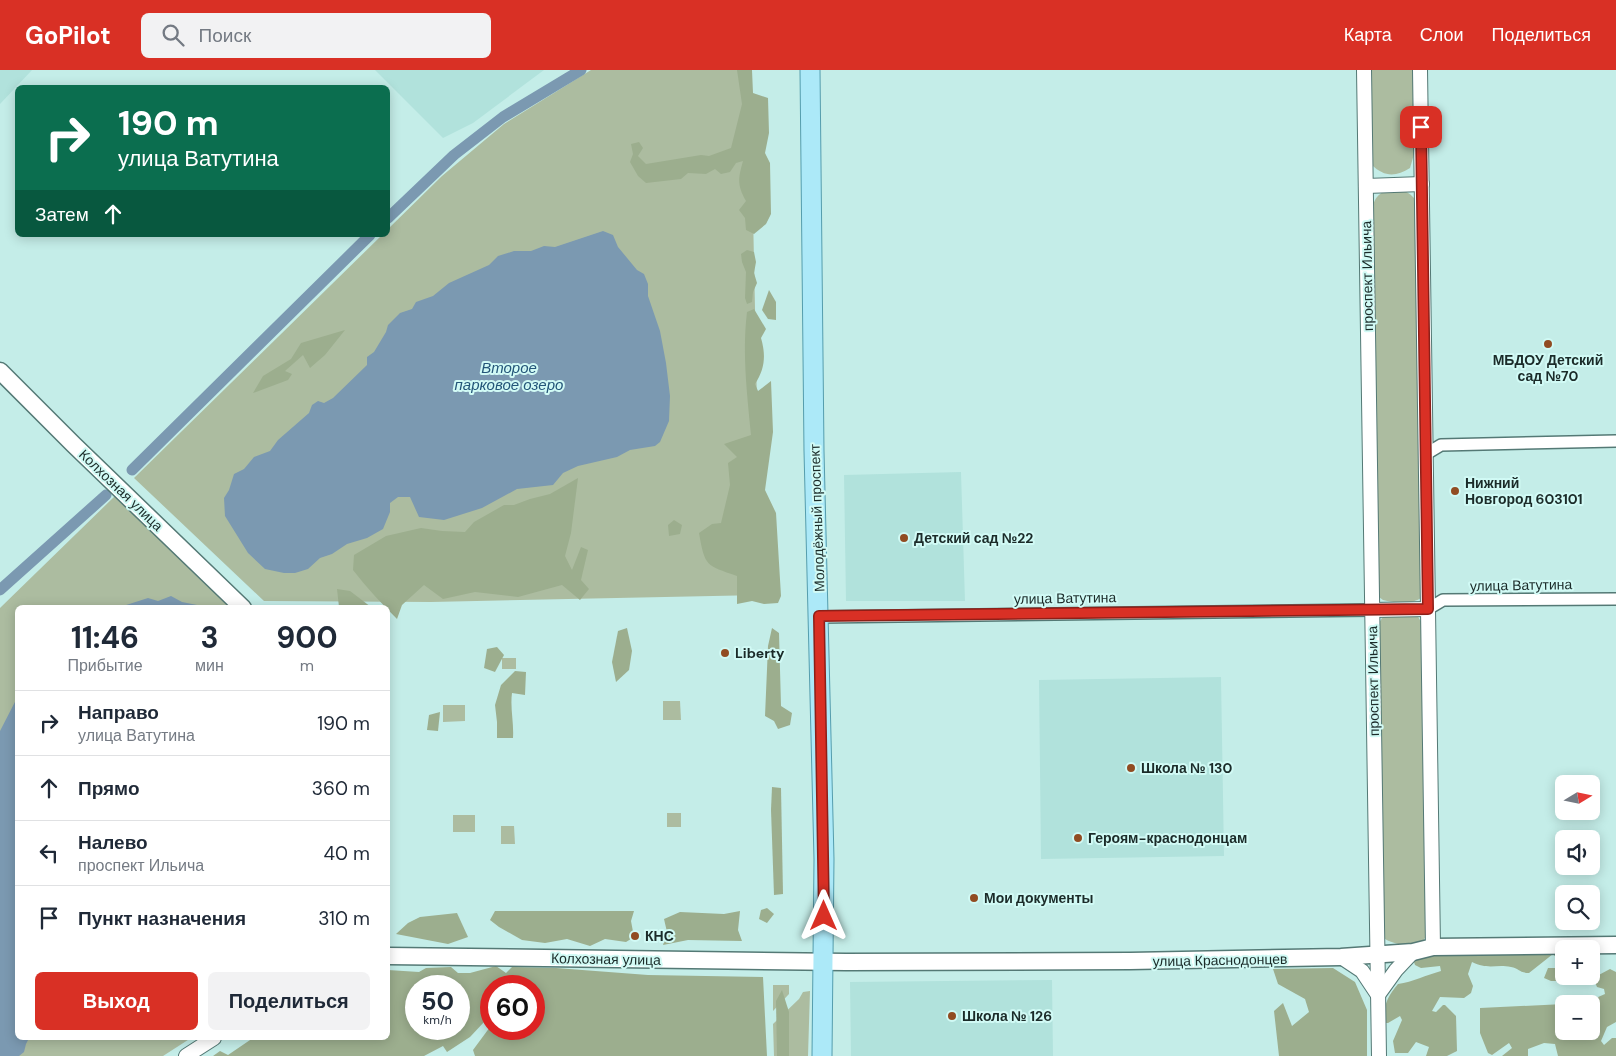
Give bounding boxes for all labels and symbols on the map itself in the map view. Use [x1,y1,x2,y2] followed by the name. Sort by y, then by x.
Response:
[1400,106,1442,148] pin
[1357,220,1377,331] street label: проспект Ильича
[1542,338,1554,350] marker: МБДОУ Детский сад №70
[1493,351,1603,385] place label: МБДОУ Детский сад №70
[455,358,563,395] water label: Второе парковое озеро
[805,443,829,592] street label: Молодёжный проспект
[75,445,167,535] street label: Колхозная улица
[1465,474,1583,508] place label: Нижний Новгород 603101
[1449,485,1461,497] marker: Нижний Новгород 603101
[914,529,1033,547] place label: Детский сад №22
[898,532,910,544] marker: Детский сад №22
[1470,575,1573,595] street label: улица Ватутина
[1014,588,1117,608] street label: улица Ватутина
[1363,625,1383,736] street label: проспект Ильича
[735,644,785,662] place label: Liberty
[719,647,731,659] marker: Liberty
[1141,759,1232,777] place label: Школа № 130
[1125,762,1137,774] marker: Школа № 130
[1555,775,1600,820] north arrow
[1088,829,1247,847] place label: Героям-краснодонцам
[1072,832,1084,844] marker: Героям-краснодонцам
[797,889,849,941] position arrow
[984,889,1094,907] place label: Мои документы
[968,892,980,904] marker: Мои документы
[645,927,674,945] place label: КНС
[629,930,641,942] marker: КНС
[551,949,661,969] street label: Колхозная улица
[1152,950,1288,970] street label: улица Краснодонцев
[480,975,545,1040] speed limit sign: 60
[962,1007,1052,1025] place label: Школа № 126
[946,1010,958,1022] marker: Школа № 126

